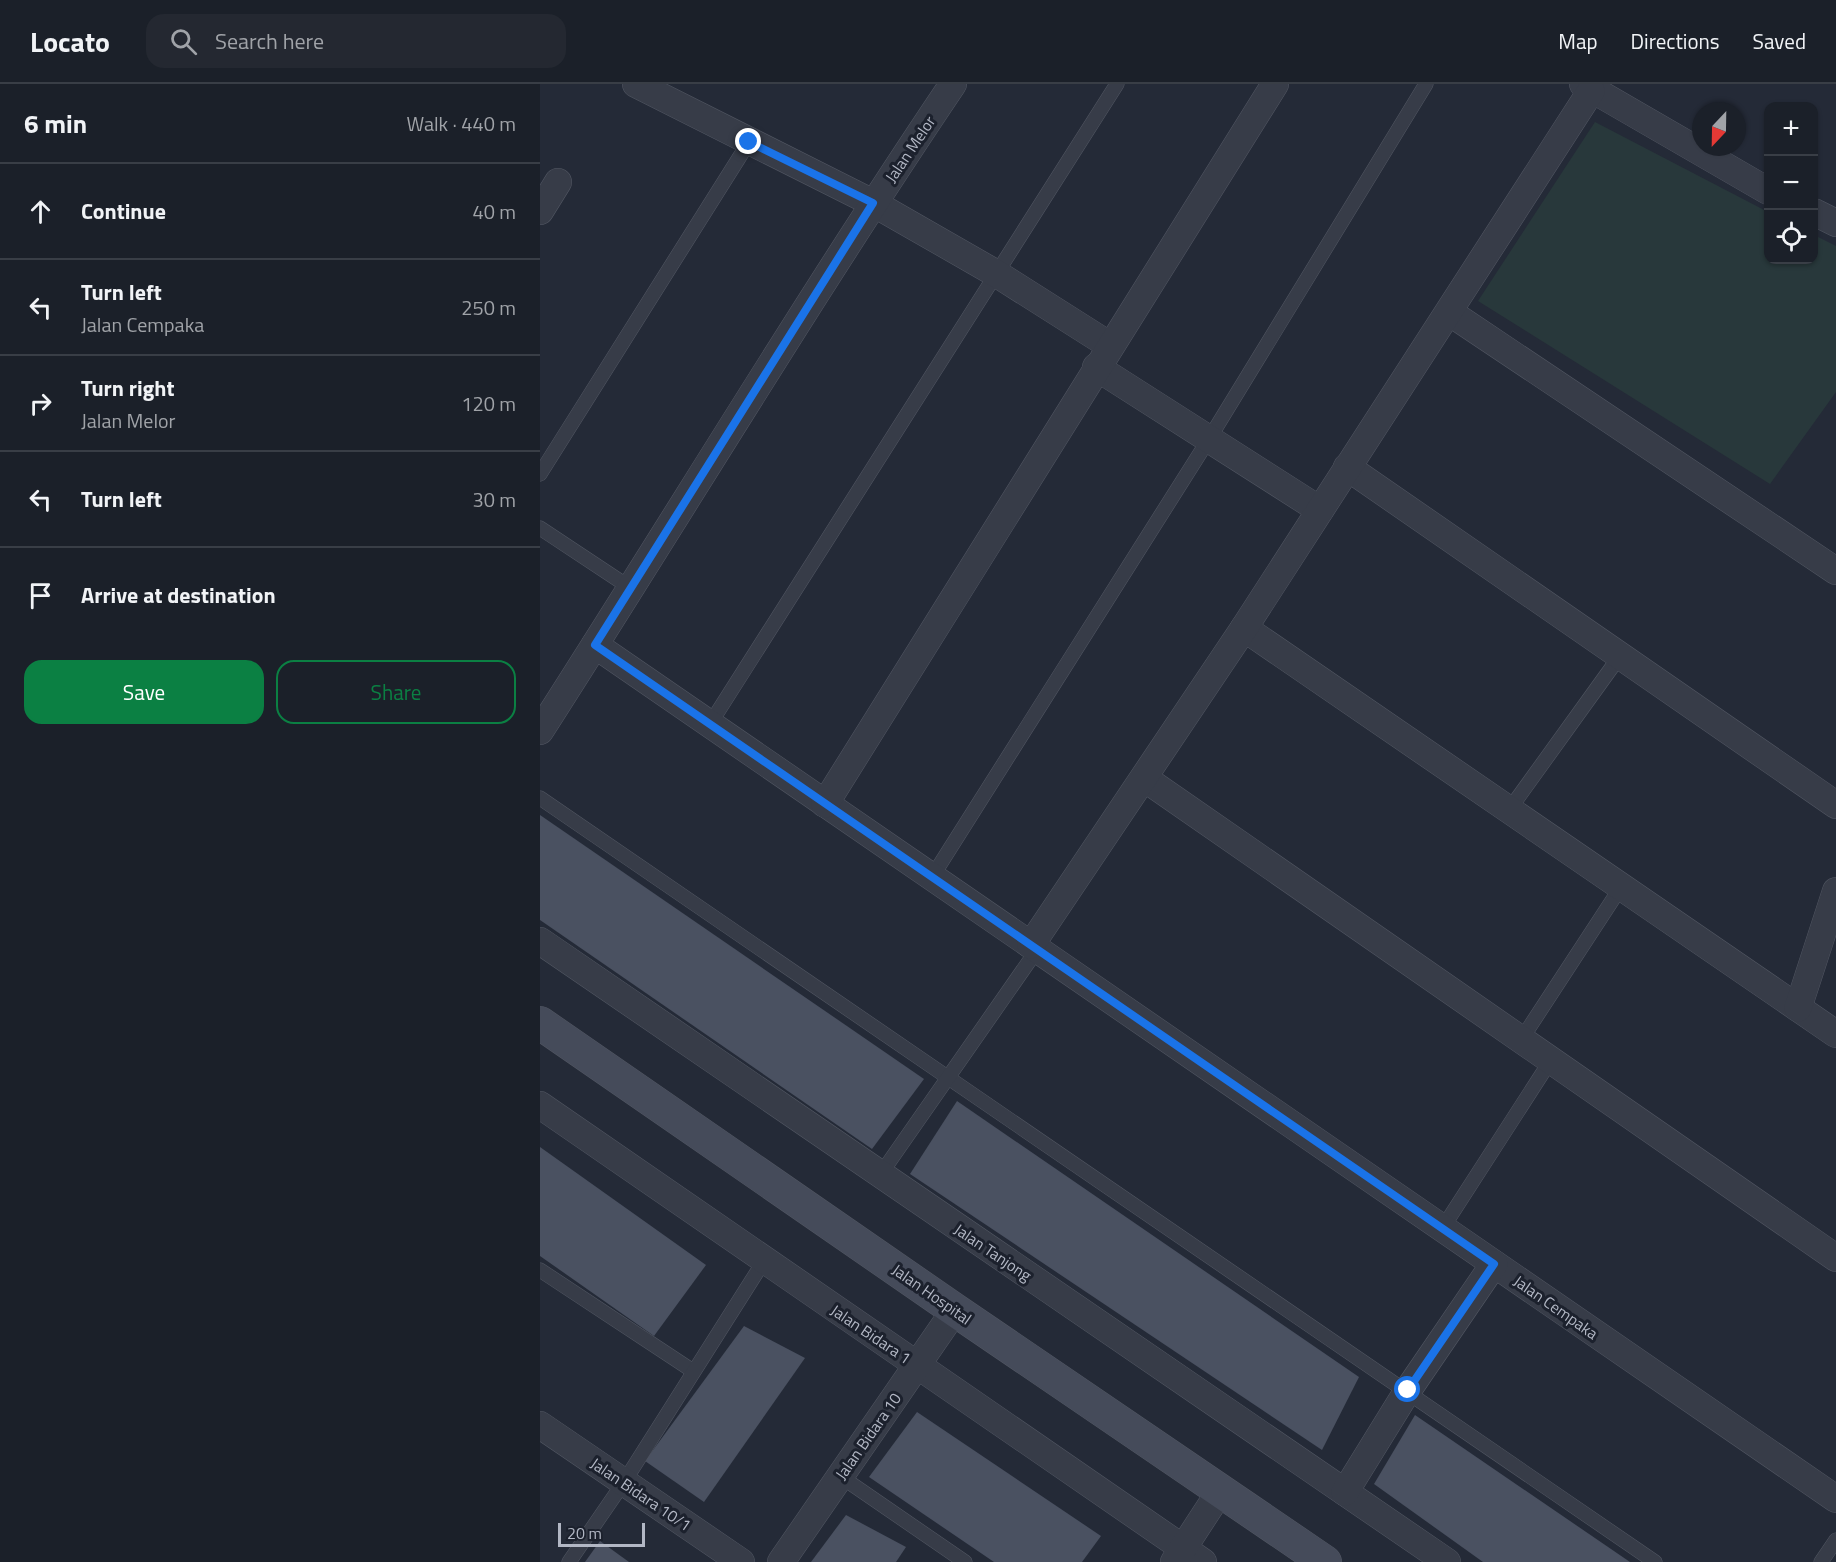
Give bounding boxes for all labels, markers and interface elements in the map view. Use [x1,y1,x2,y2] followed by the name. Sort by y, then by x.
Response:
[146,14,566,68] search box
[30,20,110,63] text: Locato
[215,24,324,58] text: Search here
[167,25,200,58] icon: search
[1558,25,1598,57] text: Map
[1631,25,1720,57] text: Directions
[1753,25,1806,57] text: Saved
[1692,102,1746,156] north arrow
[1764,102,1818,264] map controls
[1764,102,1818,156] button: +
[24,104,87,143] text: 6 min
[407,108,516,139] text: Walk · 440 m
[879,111,941,187] street label: Jalan Melor
[735,128,761,154] route end
[1764,156,1818,210] button: −
[81,194,166,228] text: Continue
[24,195,57,228] icon: ahead
[472,196,516,227] text: 40 m
[1764,210,1818,264] button: locate
[81,275,162,309] text: Turn left
[24,291,57,324] icon: left
[461,292,516,323] text: 250 m
[81,309,204,340] text: Jalan Cempaka
[81,371,175,405] text: Turn right
[24,387,57,420] icon: right
[461,388,516,419] text: 120 m
[81,405,175,436] text: Jalan Melor
[81,482,162,516] text: Turn left
[24,483,57,516] icon: left
[472,484,516,515] text: 30 m
[81,578,276,612] text: Arrive at destination
[24,579,57,612] icon: arrive
[24,660,264,724] button: Save
[276,660,516,724] button: Share
[949,1217,1037,1287] street label: Jalan Tanjong
[887,1258,977,1330] street label: Jalan Hospital
[1509,1269,1603,1345] street label: Jalan Cempaka
[826,1298,916,1370] street label: Jalan Bidara 1
[1394,1376,1420,1402] route start
[829,1388,907,1484] street label: Jalan Bidara 10
[586,1451,696,1537] street label: Jalan Bidara 10/1
[558,1520,645,1548] scale bar
[567,1521,602,1545] text: 20 m

